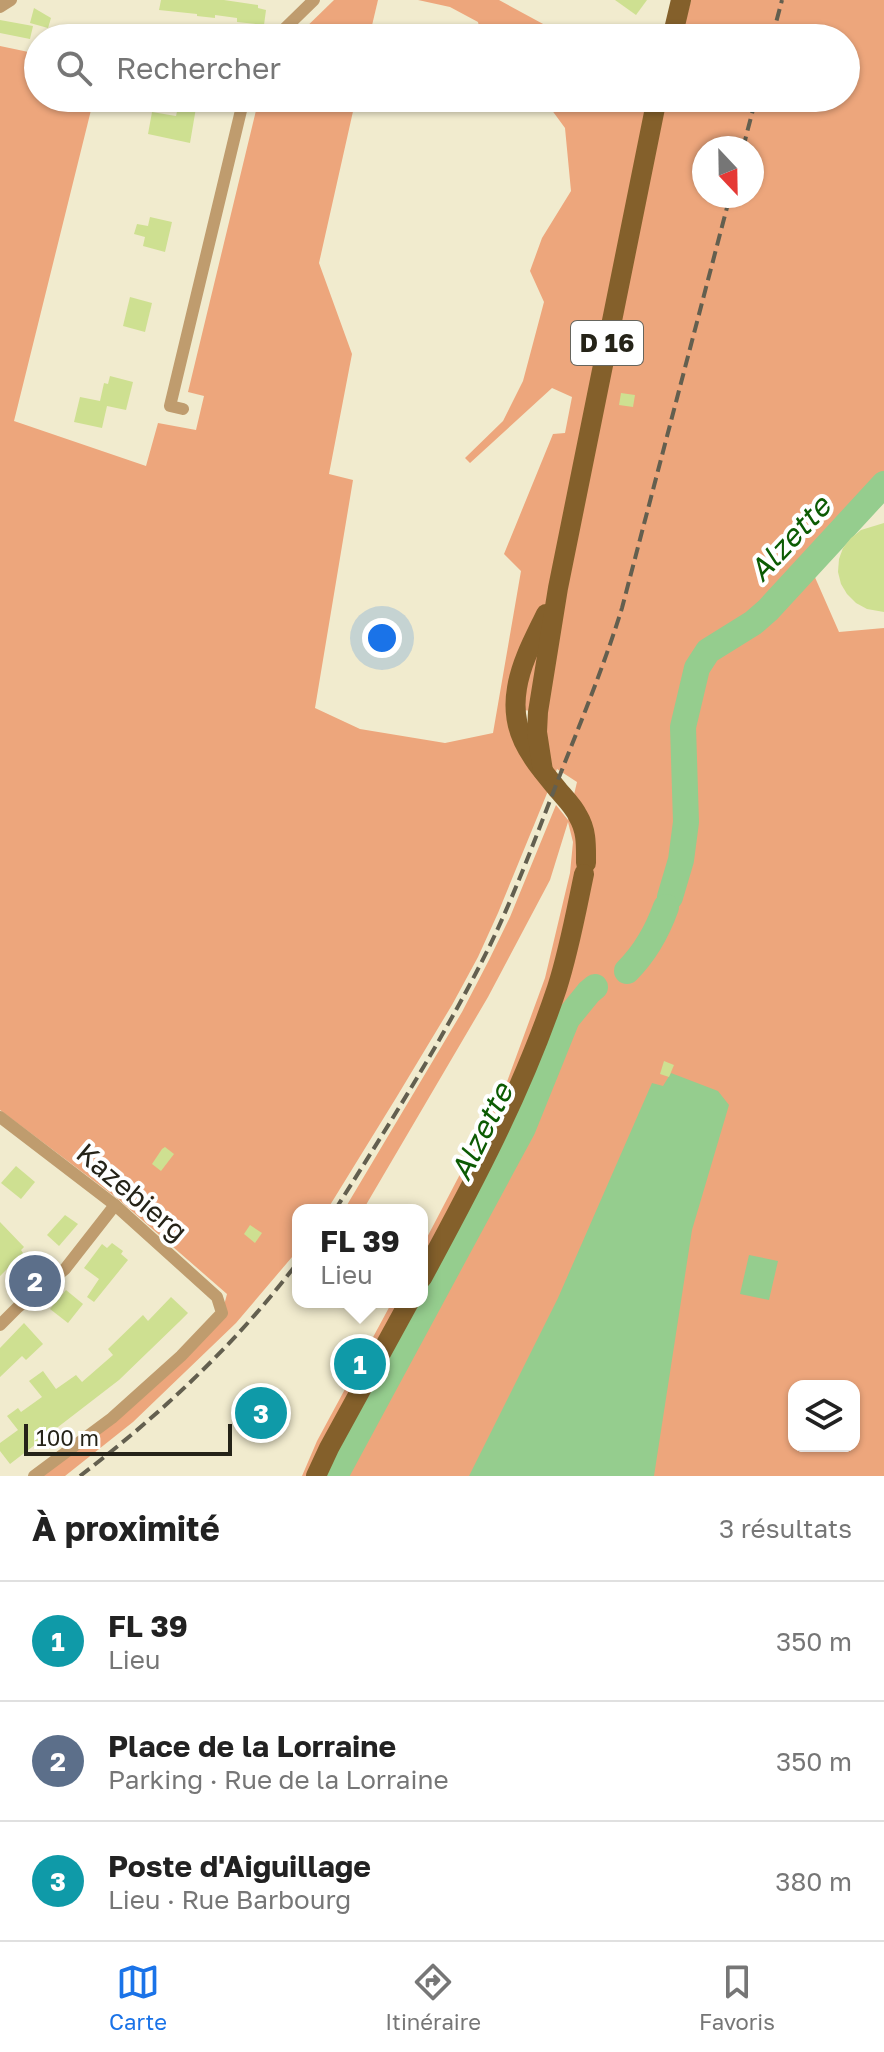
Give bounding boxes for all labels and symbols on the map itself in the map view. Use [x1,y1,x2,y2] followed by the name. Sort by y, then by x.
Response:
[692,136,764,208] north arrow
[571,321,643,365] road number: D 16
[741,486,839,588] water label: Alzette
[362,618,402,658] your location
[442,1075,521,1186] water label: Alzette
[70,1136,194,1247] street label: Kazebierg
[9,1251,61,1311] pin: 2
[334,1334,386,1394] pin: 1
[235,1383,287,1443] pin: 3
[24,1420,232,1456] scale bar

